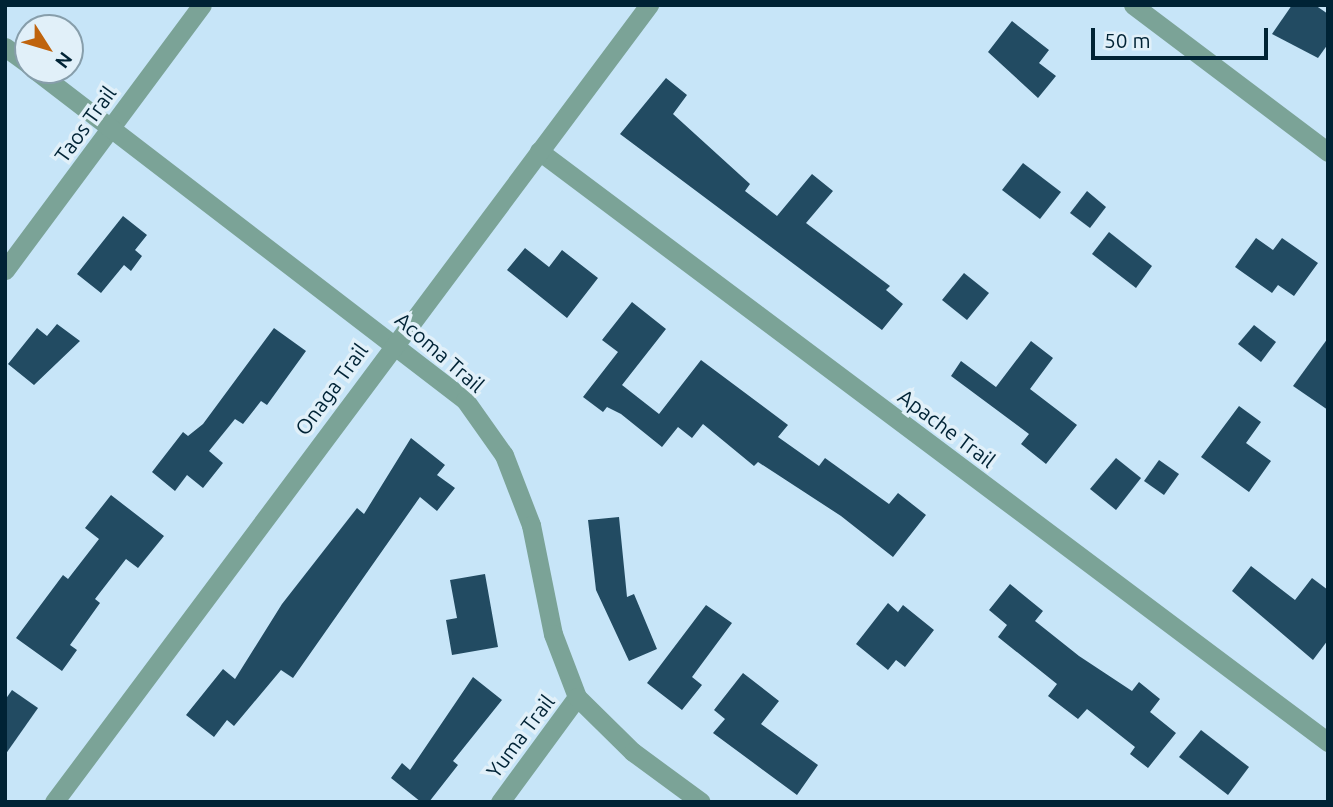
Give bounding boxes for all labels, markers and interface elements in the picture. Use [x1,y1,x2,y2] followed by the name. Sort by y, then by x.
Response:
[14,14,84,84] north arrow
[1095,14,1272,58] scale bar
[1104,28,1151,52] text: 50 m
[51,48,77,73] text: N
[49,81,121,167] street label: Taos Trail
[390,307,490,397] street label: Acoma Trail
[289,338,373,440] street label: Onaga Trail
[893,383,1001,473] street label: Apache Trail
[481,689,559,783] street label: Yuma Trail

